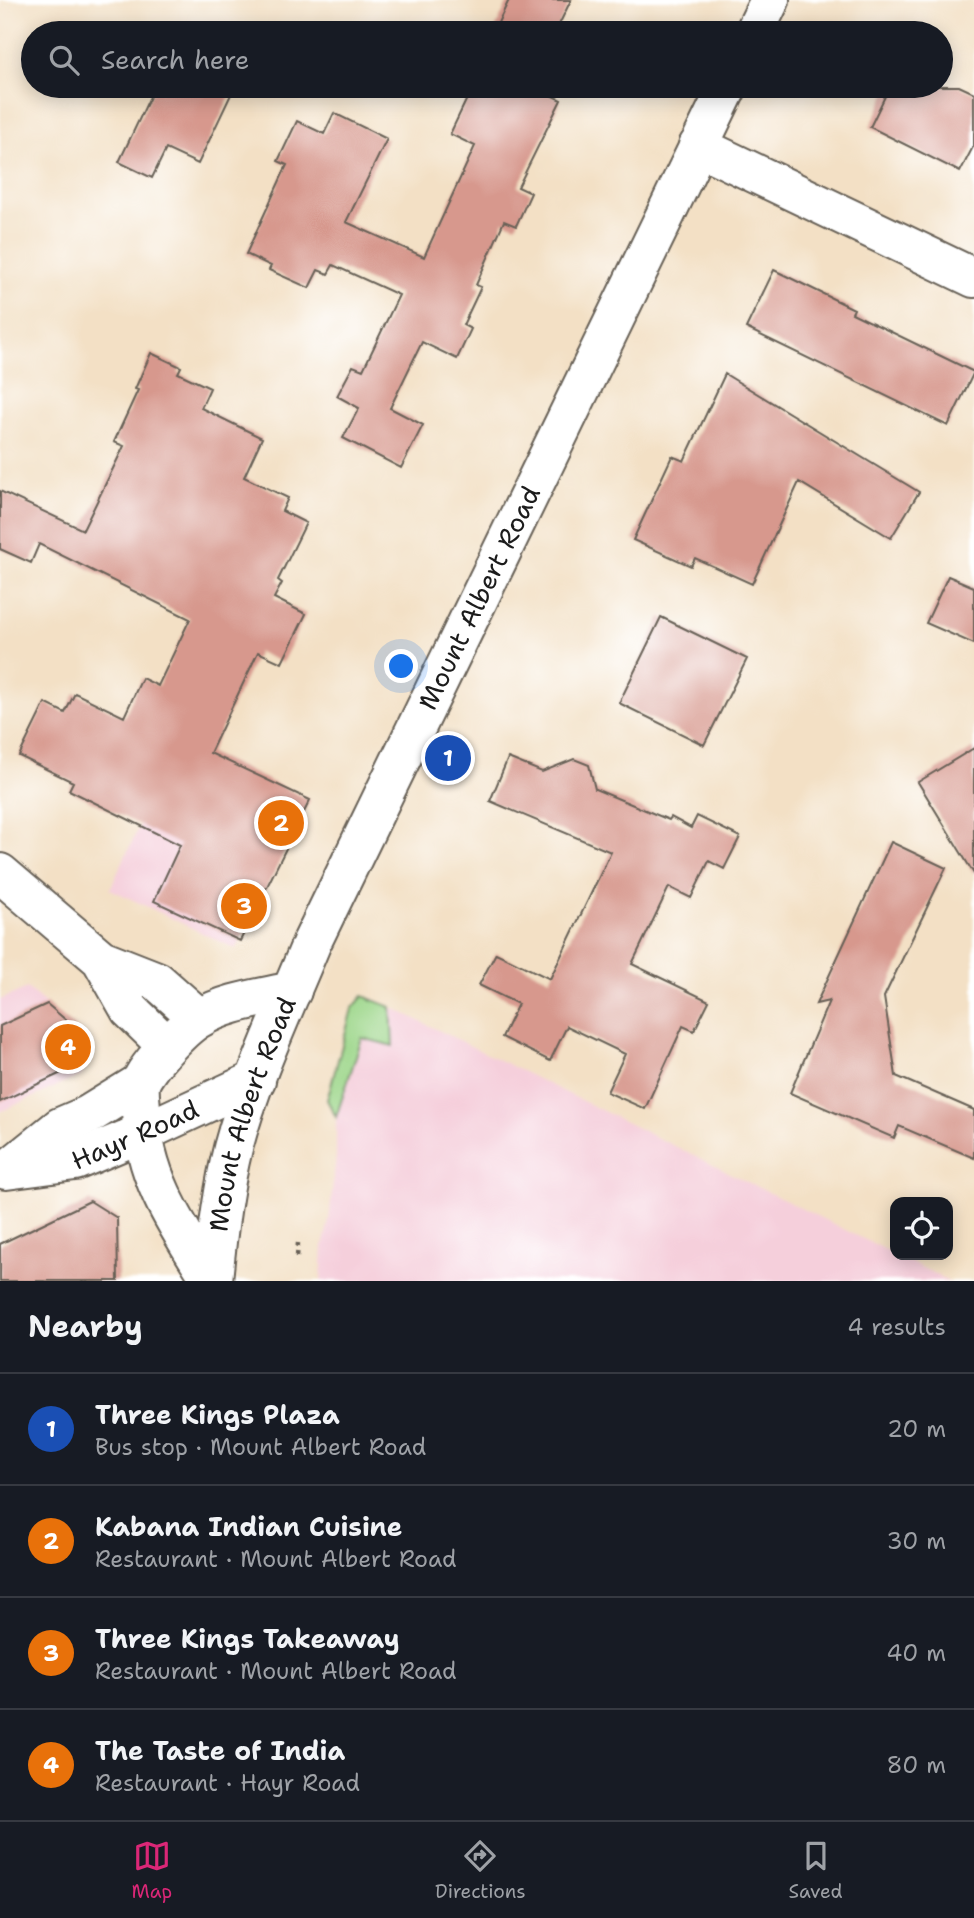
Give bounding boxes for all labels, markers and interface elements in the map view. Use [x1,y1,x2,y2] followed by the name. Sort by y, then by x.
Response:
[21,21,953,98] search box
[45,41,83,79] icon: search
[101,42,250,77] text: Search here
[410,480,548,715] street label: Mount Albert Road
[384,649,418,683] your location
[425,732,471,784] pin: 1
[258,797,304,849] pin: 2
[221,880,267,932] pin: 3
[200,991,304,1234] street label: Mount Albert Road
[45,1021,91,1073] pin: 4
[66,1091,204,1178] street label: Hayr Road
[890,1197,953,1260] map controls
[890,1197,953,1260] button: locate
[28,1306,143,1347] text: Nearby
[847,1312,946,1342] text: 4 results
[95,1397,340,1432] text: Three Kings Plaza
[46,1414,56,1444] text: 1
[887,1414,946,1444] text: 20 m
[95,1432,426,1462] text: Bus stop · Mount Albert Road
[95,1509,402,1544] text: Kabana Indian Cuisine
[43,1526,59,1556] text: 2
[887,1526,946,1556] text: 30 m
[95,1544,457,1574] text: Restaurant · Mount Albert Road
[95,1621,400,1656] text: Three Kings Takeaway
[43,1638,59,1668] text: 3
[886,1638,946,1668] text: 40 m
[95,1656,457,1686] text: Restaurant · Mount Albert Road
[95,1733,345,1768] text: The Taste of India
[43,1750,59,1780] text: 4
[887,1750,946,1780] text: 80 m
[95,1768,360,1798] text: Restaurant · Hayr Road
[131,1837,172,1904] tab: Map
[435,1837,526,1904] tab: Directions
[789,1837,843,1904] tab: Saved

